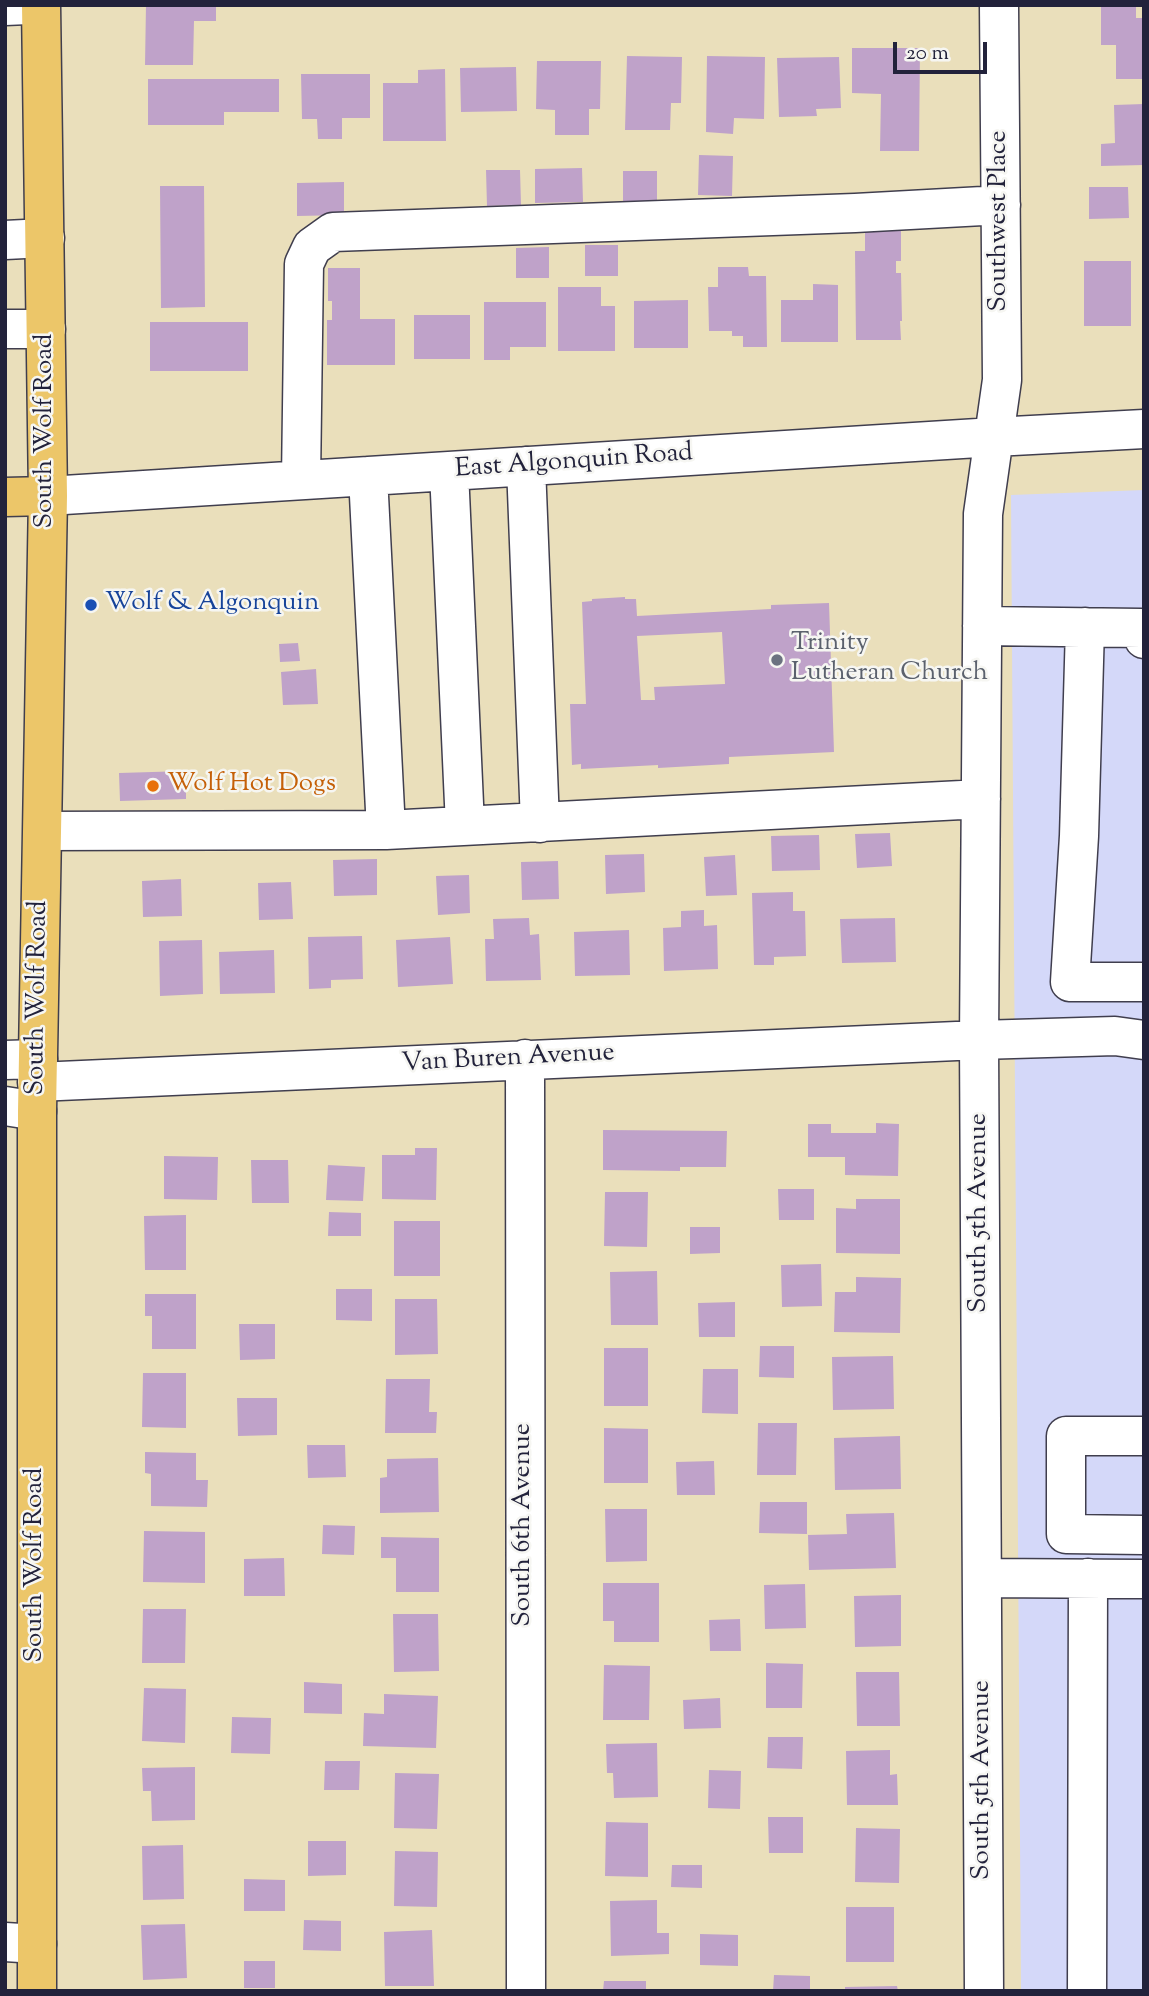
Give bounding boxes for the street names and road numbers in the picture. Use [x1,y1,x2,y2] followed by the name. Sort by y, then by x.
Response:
[985,130,1017,312] street label: Southwest Place
[31,333,63,529] street label: South Wolf Road
[454,439,694,487] street label: East Algonquin Road
[22,900,56,1096] street label: South Wolf Road
[401,1039,615,1081] street label: Van Buren Avenue
[965,1113,997,1313] street label: South 5th Avenue
[509,1423,541,1627] street label: South 6th Avenue
[21,1467,53,1663] street label: South Wolf Road
[968,1680,1000,1880] street label: South 5th Avenue

